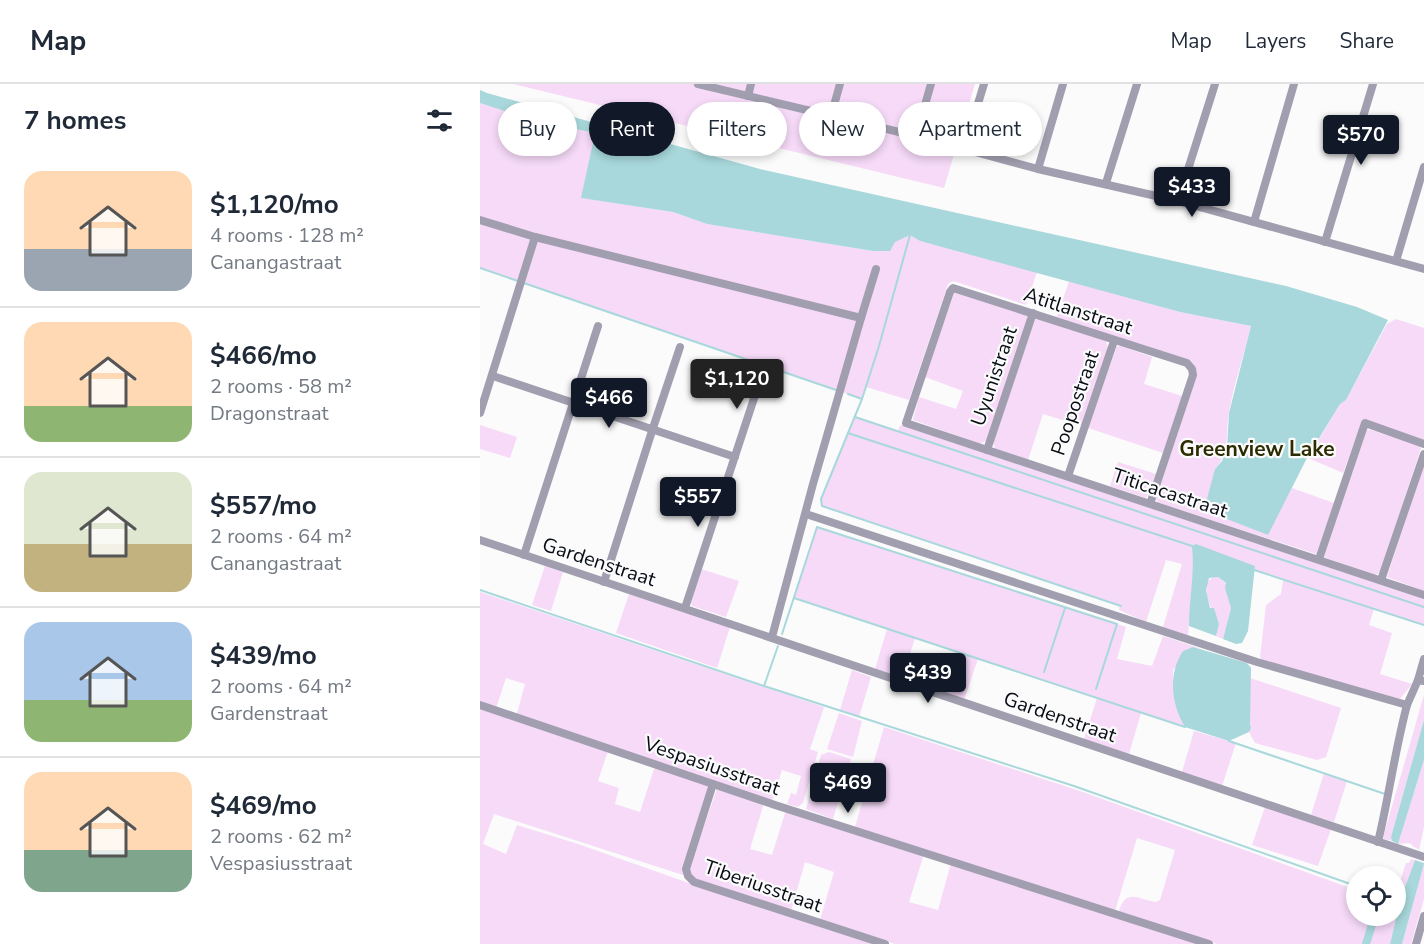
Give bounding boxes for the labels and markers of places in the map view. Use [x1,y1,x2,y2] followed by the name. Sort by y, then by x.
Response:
[1325,115,1397,166] pin: $570
[1156,167,1228,218] pin: $433
[688,359,786,410] pin: $1,120
[573,378,645,429] pin: $466
[662,477,734,528] pin: $557
[892,653,964,704] pin: $439
[812,763,884,814] pin: $469

